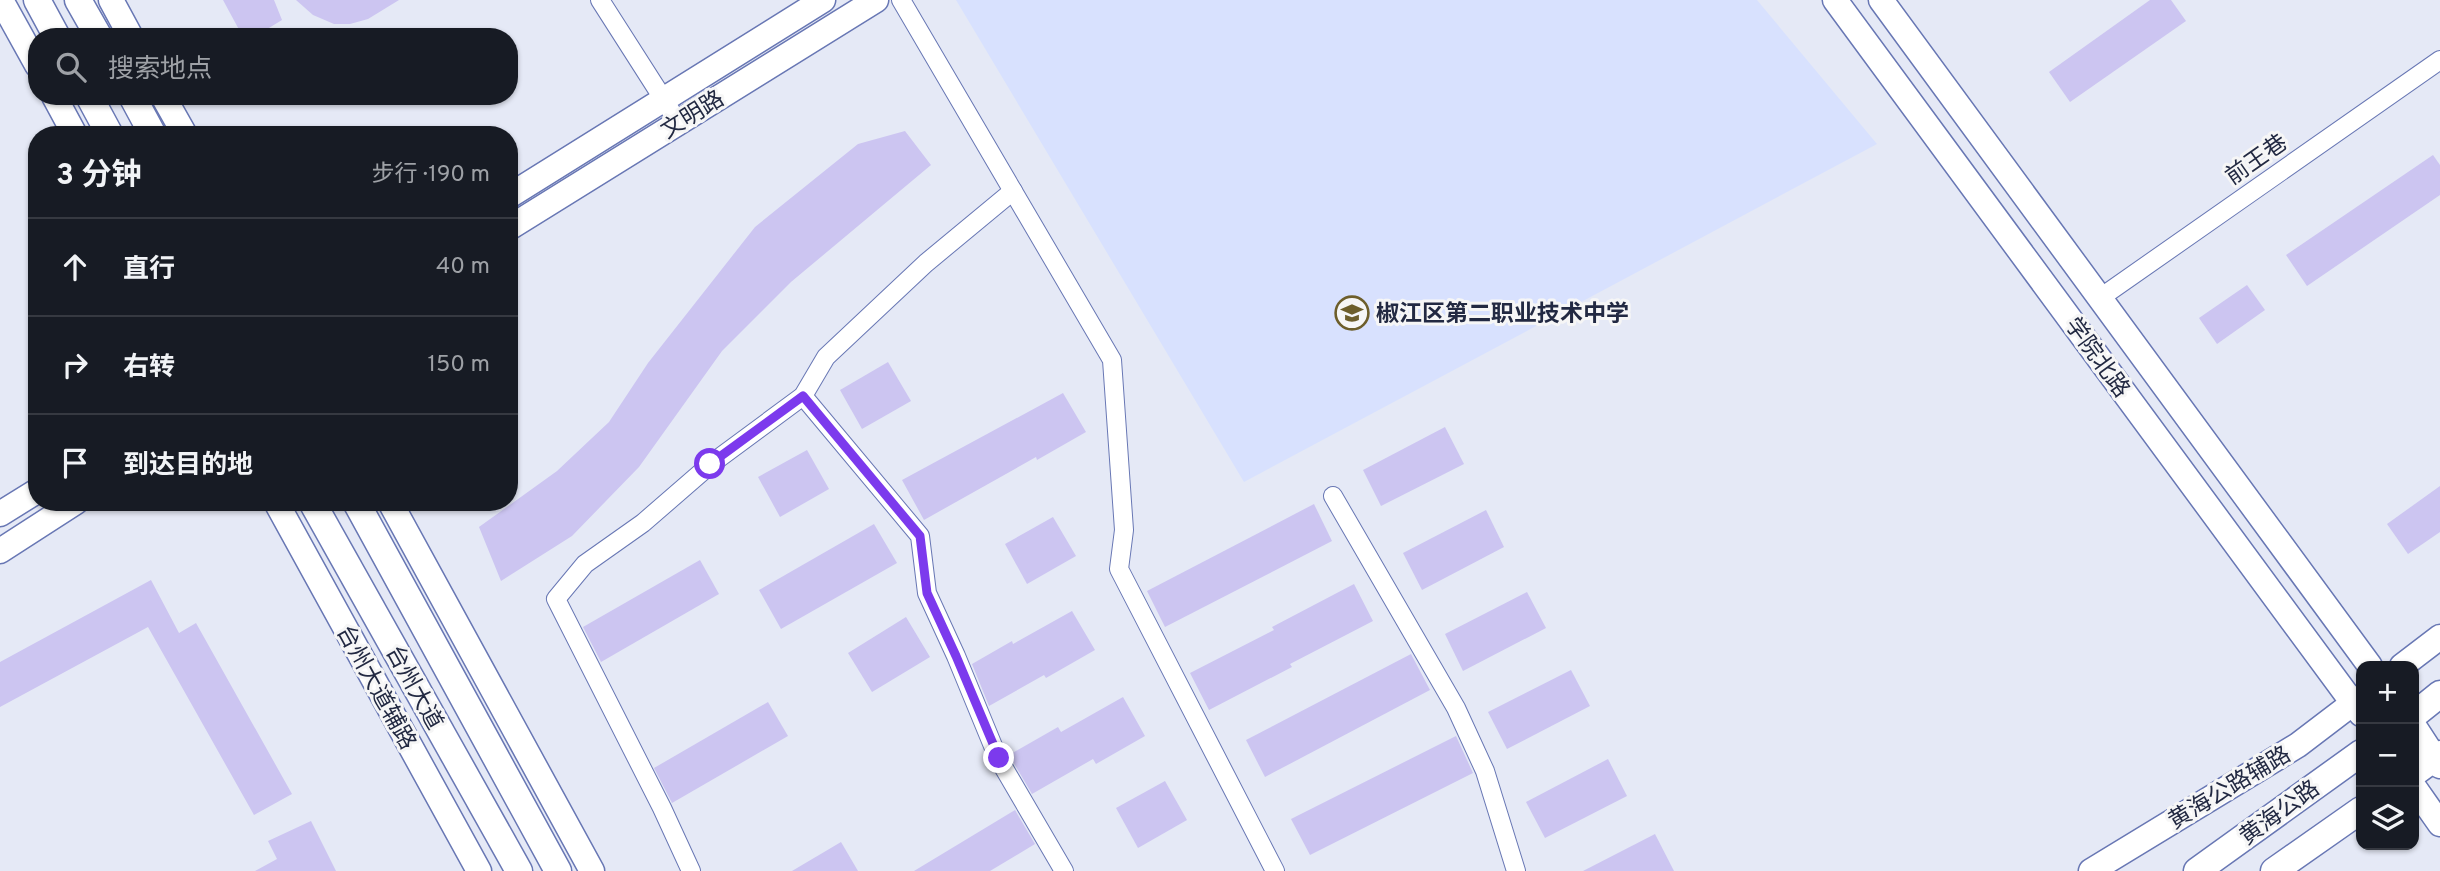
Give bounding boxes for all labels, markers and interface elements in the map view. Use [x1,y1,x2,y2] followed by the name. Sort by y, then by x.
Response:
[28,28,518,105] search box
[52,48,90,86] icon: search
[108,54,212,87] text: 搜索地点
[656,86,730,147] street label: 文明路
[2221,129,2294,193] street label: 前王巷
[56,158,142,195] text: 3 分钟
[371,161,490,190] text: 步行 · 190 m
[56,248,94,286] icon: ahead
[436,253,490,282] text: 40 m
[123,254,175,287] text: 直行
[1333,294,1371,332] school or university icon: 椒江区第二职业技术中学
[1376,301,1629,330] place label: 椒江区第二职业技术中学
[2057,313,2135,404] street label: 学院北路
[56,346,94,384] icon: right
[428,351,490,380] text: 150 m
[123,352,175,385] text: 右转
[56,444,94,482] icon: arrive
[694,448,725,479] route start
[123,450,253,483] text: 到达目的地
[331,620,423,754] street label: 台州大道辅路
[381,640,449,734] street label: 台州大道
[2356,661,2419,850] map controls
[2356,661,2419,724] button: +
[2356,724,2419,787] button: −
[2163,740,2295,834] street label: 黄海公路辅路
[983,742,1014,773] route end
[2234,774,2324,850] street label: 黄海公路
[2356,787,2419,850] button: layers

